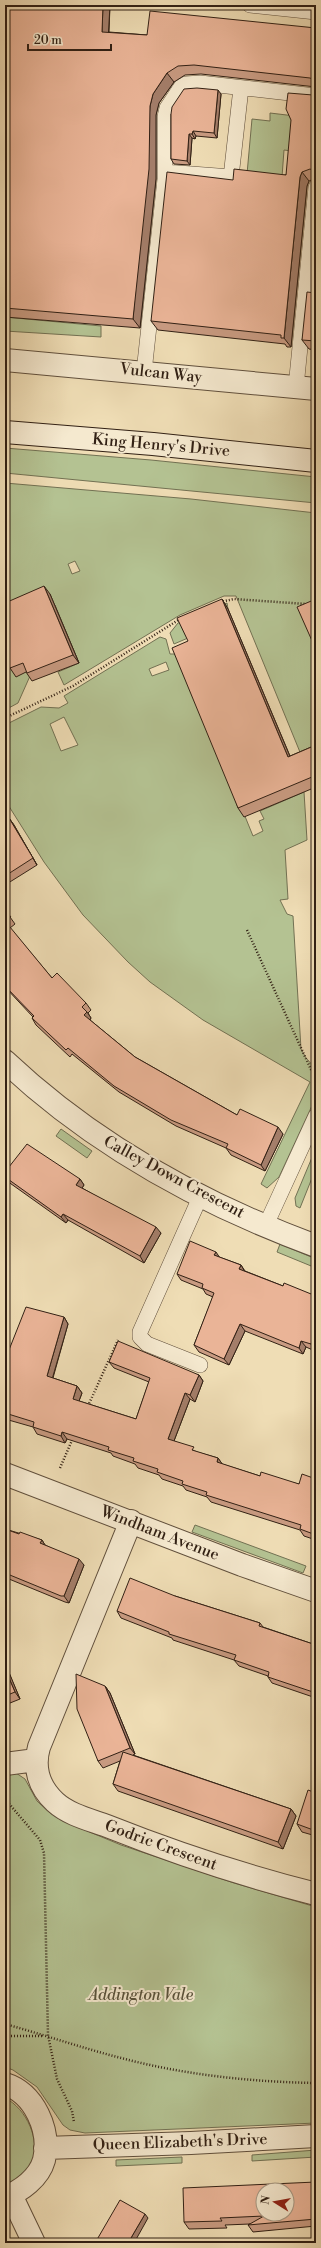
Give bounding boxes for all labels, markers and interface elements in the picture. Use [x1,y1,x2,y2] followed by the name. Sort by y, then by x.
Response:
[28,26,111,52] scale bar
[34,33,62,48] text: 20 m
[118,359,203,387] street label: Vulcan Way
[91,429,231,461] street label: King Henry's Drive
[100,1131,248,1223] street label: Calley Down Crescent
[97,1501,222,1565] street label: Windham Avenue
[102,1815,220,1875] street label: Godric Crescent
[87,1985,194,2005] park label: Addington Vale
[92,2129,268,2155] street label: Queen Elizabeth's Drive
[255,2182,295,2222] north arrow
[258,2194,274,2206] text: N

